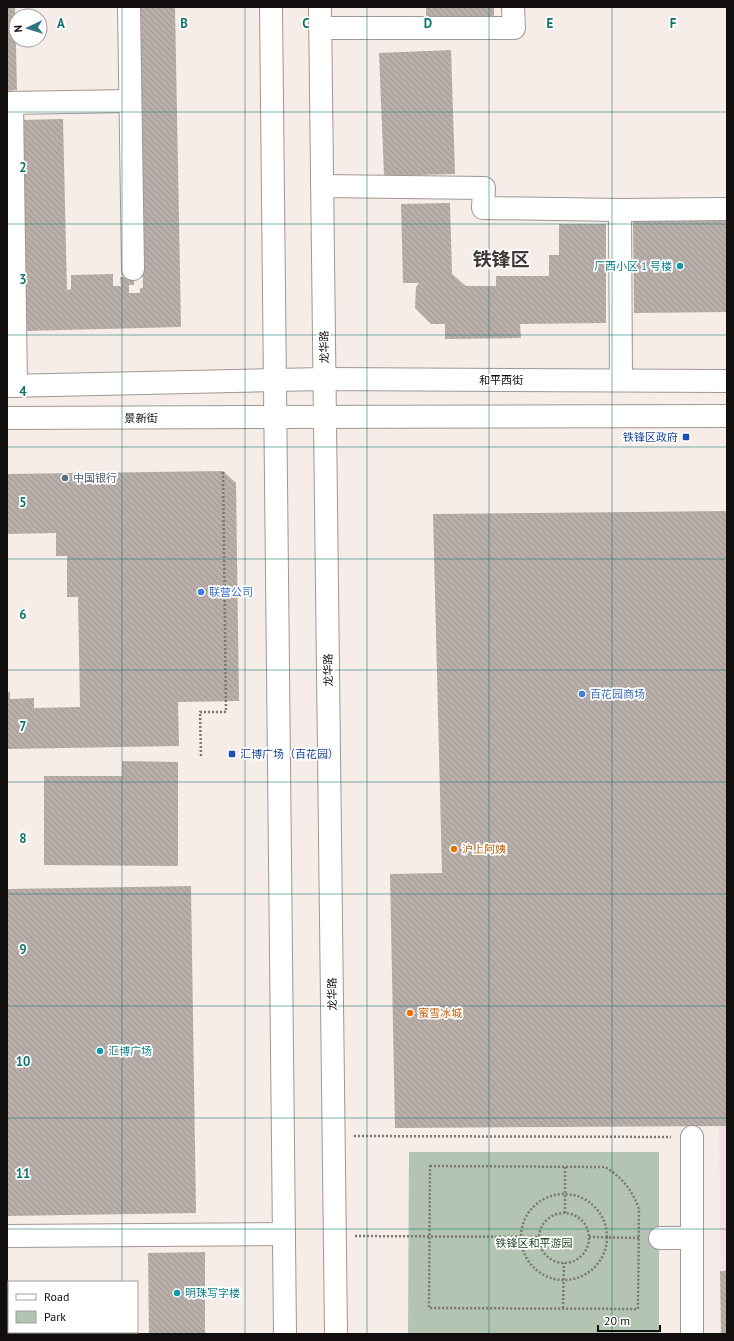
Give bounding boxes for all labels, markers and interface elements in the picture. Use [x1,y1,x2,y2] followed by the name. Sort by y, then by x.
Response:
[8,8,48,48] north arrow
[57,15,65,32] text: A
[180,15,188,32] text: B
[302,15,310,32] text: C
[424,15,432,32] text: D
[547,15,554,32] text: E
[670,15,677,32] text: F
[11,25,25,33] text: N
[19,159,27,176] text: 2
[472,247,530,271] district label: 铁锋区
[594,259,672,273] place label: 厂西小区 1 号楼
[675,261,685,271] marker: 厂西小区 1 号楼
[19,271,27,288] text: 3
[317,330,331,364] street label: 龙华路
[479,373,523,387] street label: 和平西街
[19,383,27,400] text: 4
[125,411,158,425] street label: 景新街
[623,430,678,444] place label: 铁锋区政府
[681,432,691,442] marker: 铁锋区政府
[73,471,117,485] place label: 中国银行
[60,473,70,483] marker: 中国银行
[19,494,27,511] text: 5
[209,585,253,599] place label: 联营公司
[196,587,206,597] marker: 联营公司
[19,606,27,623] text: 6
[321,653,335,687] street label: 龙华路
[590,687,645,701] place label: 百花园商场
[577,689,587,699] marker: 百花园商场
[19,718,27,735] text: 7
[240,747,339,761] place label: 汇博广场（百花园）
[227,749,237,759] marker: 汇博广场（百花园）
[19,830,27,847] text: 8
[462,842,506,856] place label: 沪上阿姨
[449,844,459,854] marker: 沪上阿姨
[19,941,27,958] text: 9
[325,977,339,1011] street label: 龙华路
[418,1006,462,1020] place label: 蜜雪冰城
[405,1008,415,1018] marker: 蜜雪冰城
[108,1044,152,1058] place label: 汇博广场
[95,1046,105,1056] marker: 汇博广场
[16,1053,30,1070] text: 10
[16,1165,30,1182] text: 11
[496,1236,573,1250] park label: 铁锋区和平游园
[8,1281,138,1333] legend
[185,1286,240,1300] place label: 明珠写字楼
[172,1288,182,1298] marker: 明珠写字楼
[44,1289,69,1304] text: Road
[598,1307,660,1333] scale bar
[44,1309,66,1324] text: Park
[604,1313,630,1328] text: 20 m

